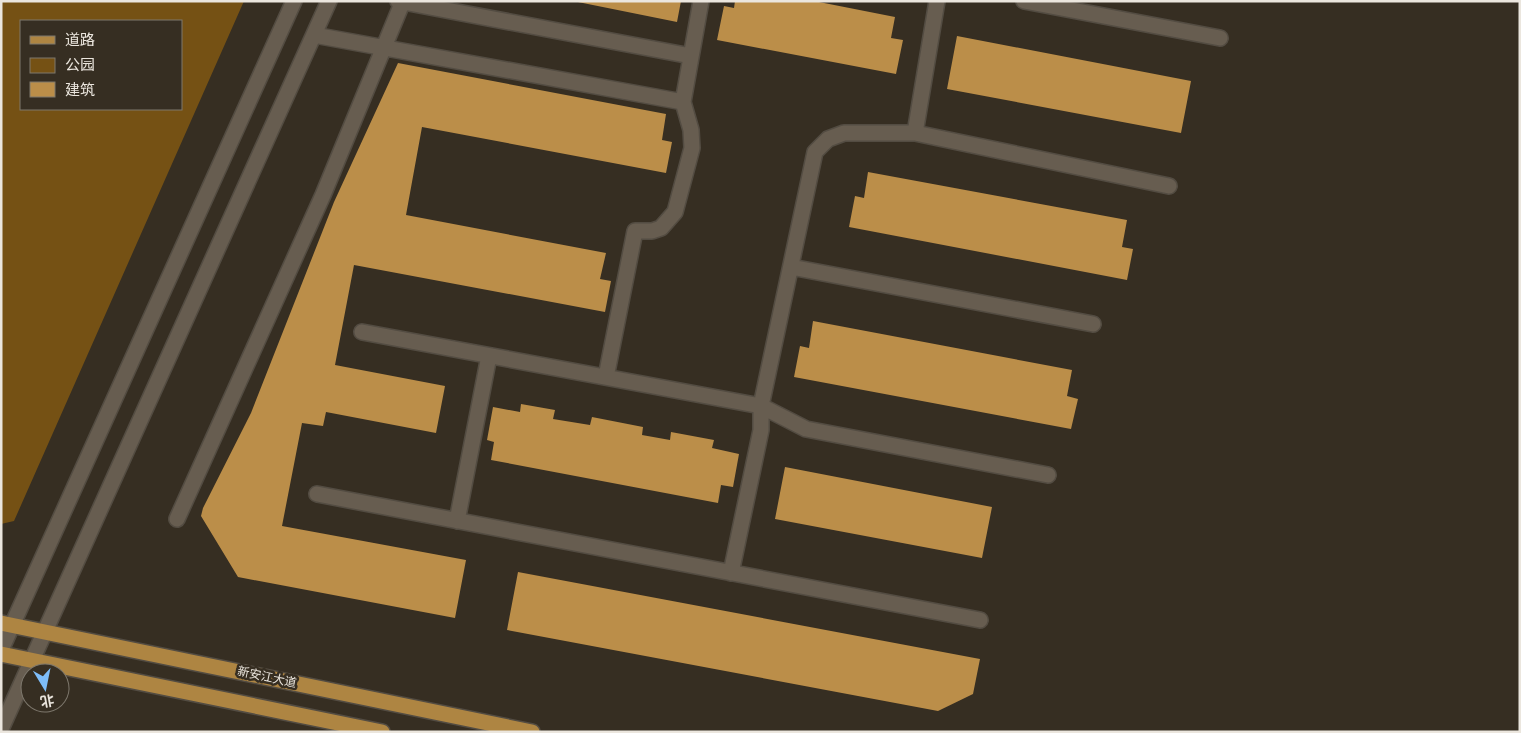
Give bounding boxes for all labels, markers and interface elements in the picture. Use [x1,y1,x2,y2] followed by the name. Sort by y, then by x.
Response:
[20,20,182,110] legend
[65,31,95,49] text: 道路
[65,56,95,74] text: 公园
[65,81,95,99] text: 建筑
[20,663,70,713] north arrow
[236,664,298,690] street label: 新安江大道
[39,692,56,710] text: 北

